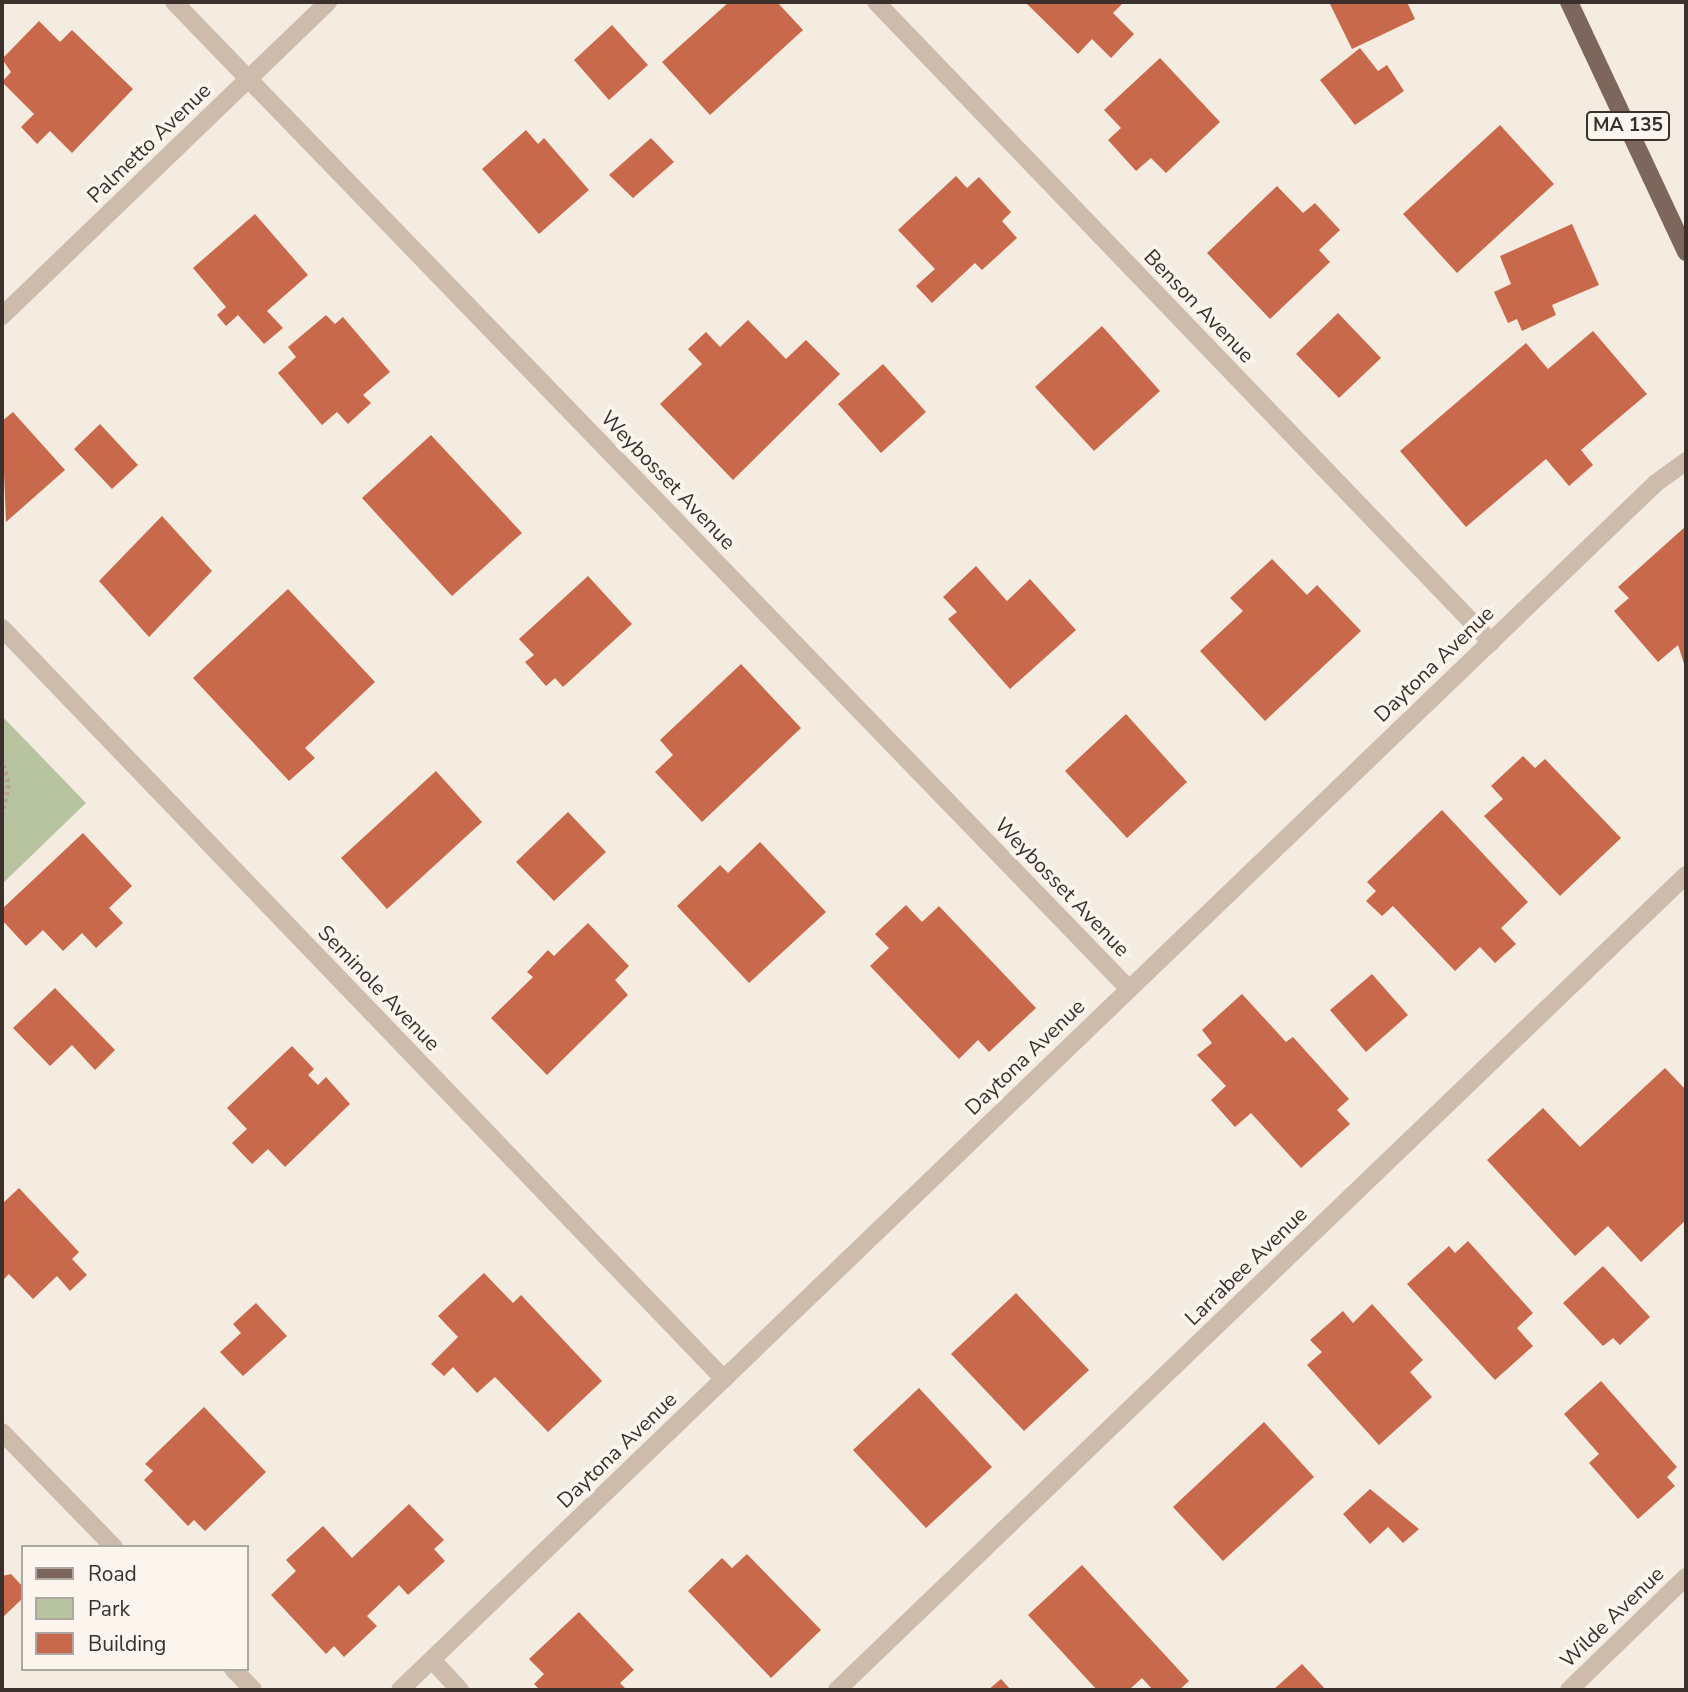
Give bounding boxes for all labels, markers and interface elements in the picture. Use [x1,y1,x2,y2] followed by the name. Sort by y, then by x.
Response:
[82,78,216,208] street label: Palmetto Avenue
[1586,110,1670,142] road number: MA 135
[1139,244,1259,368] street label: Benson Avenue
[595,405,741,555] street label: Weybosset Avenue
[1369,601,1499,727] street label: Daytona Avenue
[989,812,1135,962] street label: Weybosset Avenue
[313,920,445,1056] street label: Seminole Avenue
[960,994,1090,1120] street label: Daytona Avenue
[1180,1201,1312,1331] street label: Larrabee Avenue
[552,1387,682,1513] street label: Daytona Avenue
[21,1545,248,1671] legend
[88,1560,137,1588] text: Road
[1555,1561,1669,1673] street label: Wilde Avenue
[88,1595,130,1623] text: Park
[88,1630,166,1658] text: Building

